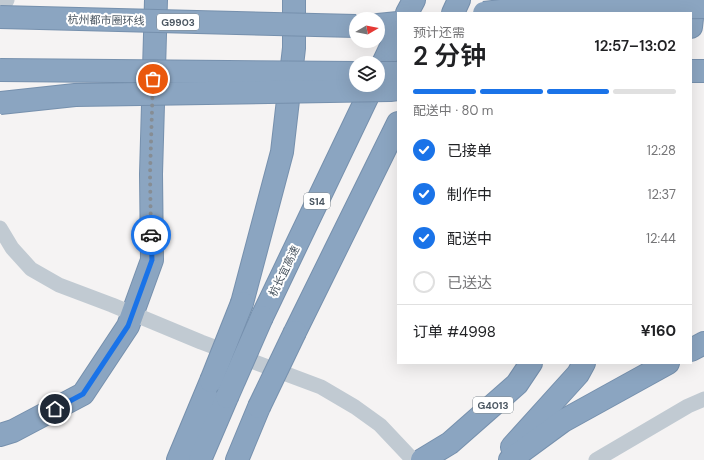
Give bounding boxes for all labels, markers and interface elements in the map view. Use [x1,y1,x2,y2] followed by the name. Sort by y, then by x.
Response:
[67,12,145,28] street label: 杭州都市圈环线
[349,12,385,48] north arrow
[349,12,385,92] map controls
[157,14,199,30] road number: G9903
[413,24,465,41] text: 预计还需
[595,36,676,56] text: 12:57–13:02
[413,39,486,73] text: 2 分钟
[349,56,385,92] button: layers
[136,62,170,96] pin
[142,68,164,90] icon: bag
[413,102,493,119] text: 配送中 · 80 m
[413,139,435,161] icon: check
[447,141,492,161] text: 已接单
[647,142,676,159] text: 12:28
[413,183,435,205] icon: check
[447,185,492,205] text: 制作中
[647,186,676,203] text: 12:37
[304,193,330,209] road number: S14
[131,215,171,255] courier
[140,224,162,246] icon: car
[413,227,435,249] icon: check
[447,229,492,249] text: 配送中
[646,230,676,247] text: 12:44
[266,243,302,299] street label: 杭长宜高速
[447,273,492,293] text: 已送达
[641,321,676,341] text: ¥160
[413,322,496,342] text: 订单 #4998
[38,392,72,426] pin
[473,397,513,413] road number: G4013
[44,398,66,420] icon: home

